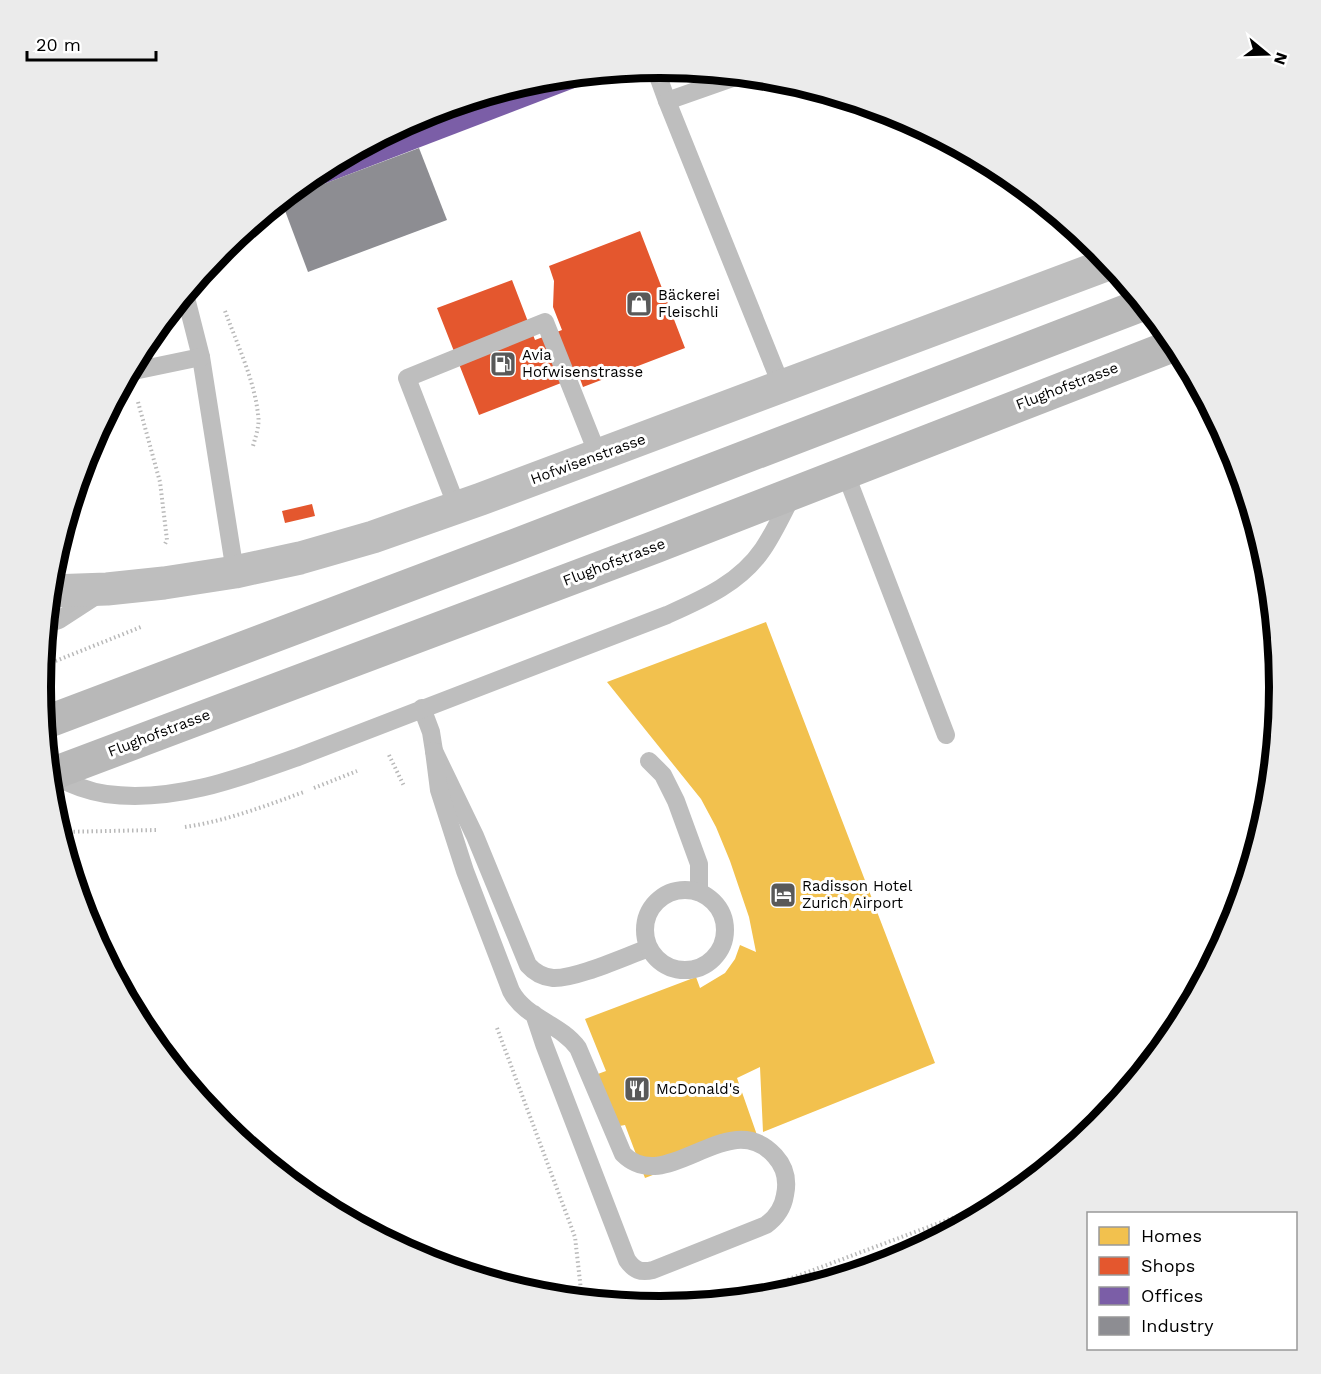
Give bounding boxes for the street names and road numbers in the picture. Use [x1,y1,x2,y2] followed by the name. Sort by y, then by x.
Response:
[1013,358,1121,414] street label: Flughofstrasse
[528,430,648,488] street label: Hofwisenstrasse
[560,534,668,590] street label: Flughofstrasse
[105,705,213,761] street label: Flughofstrasse

